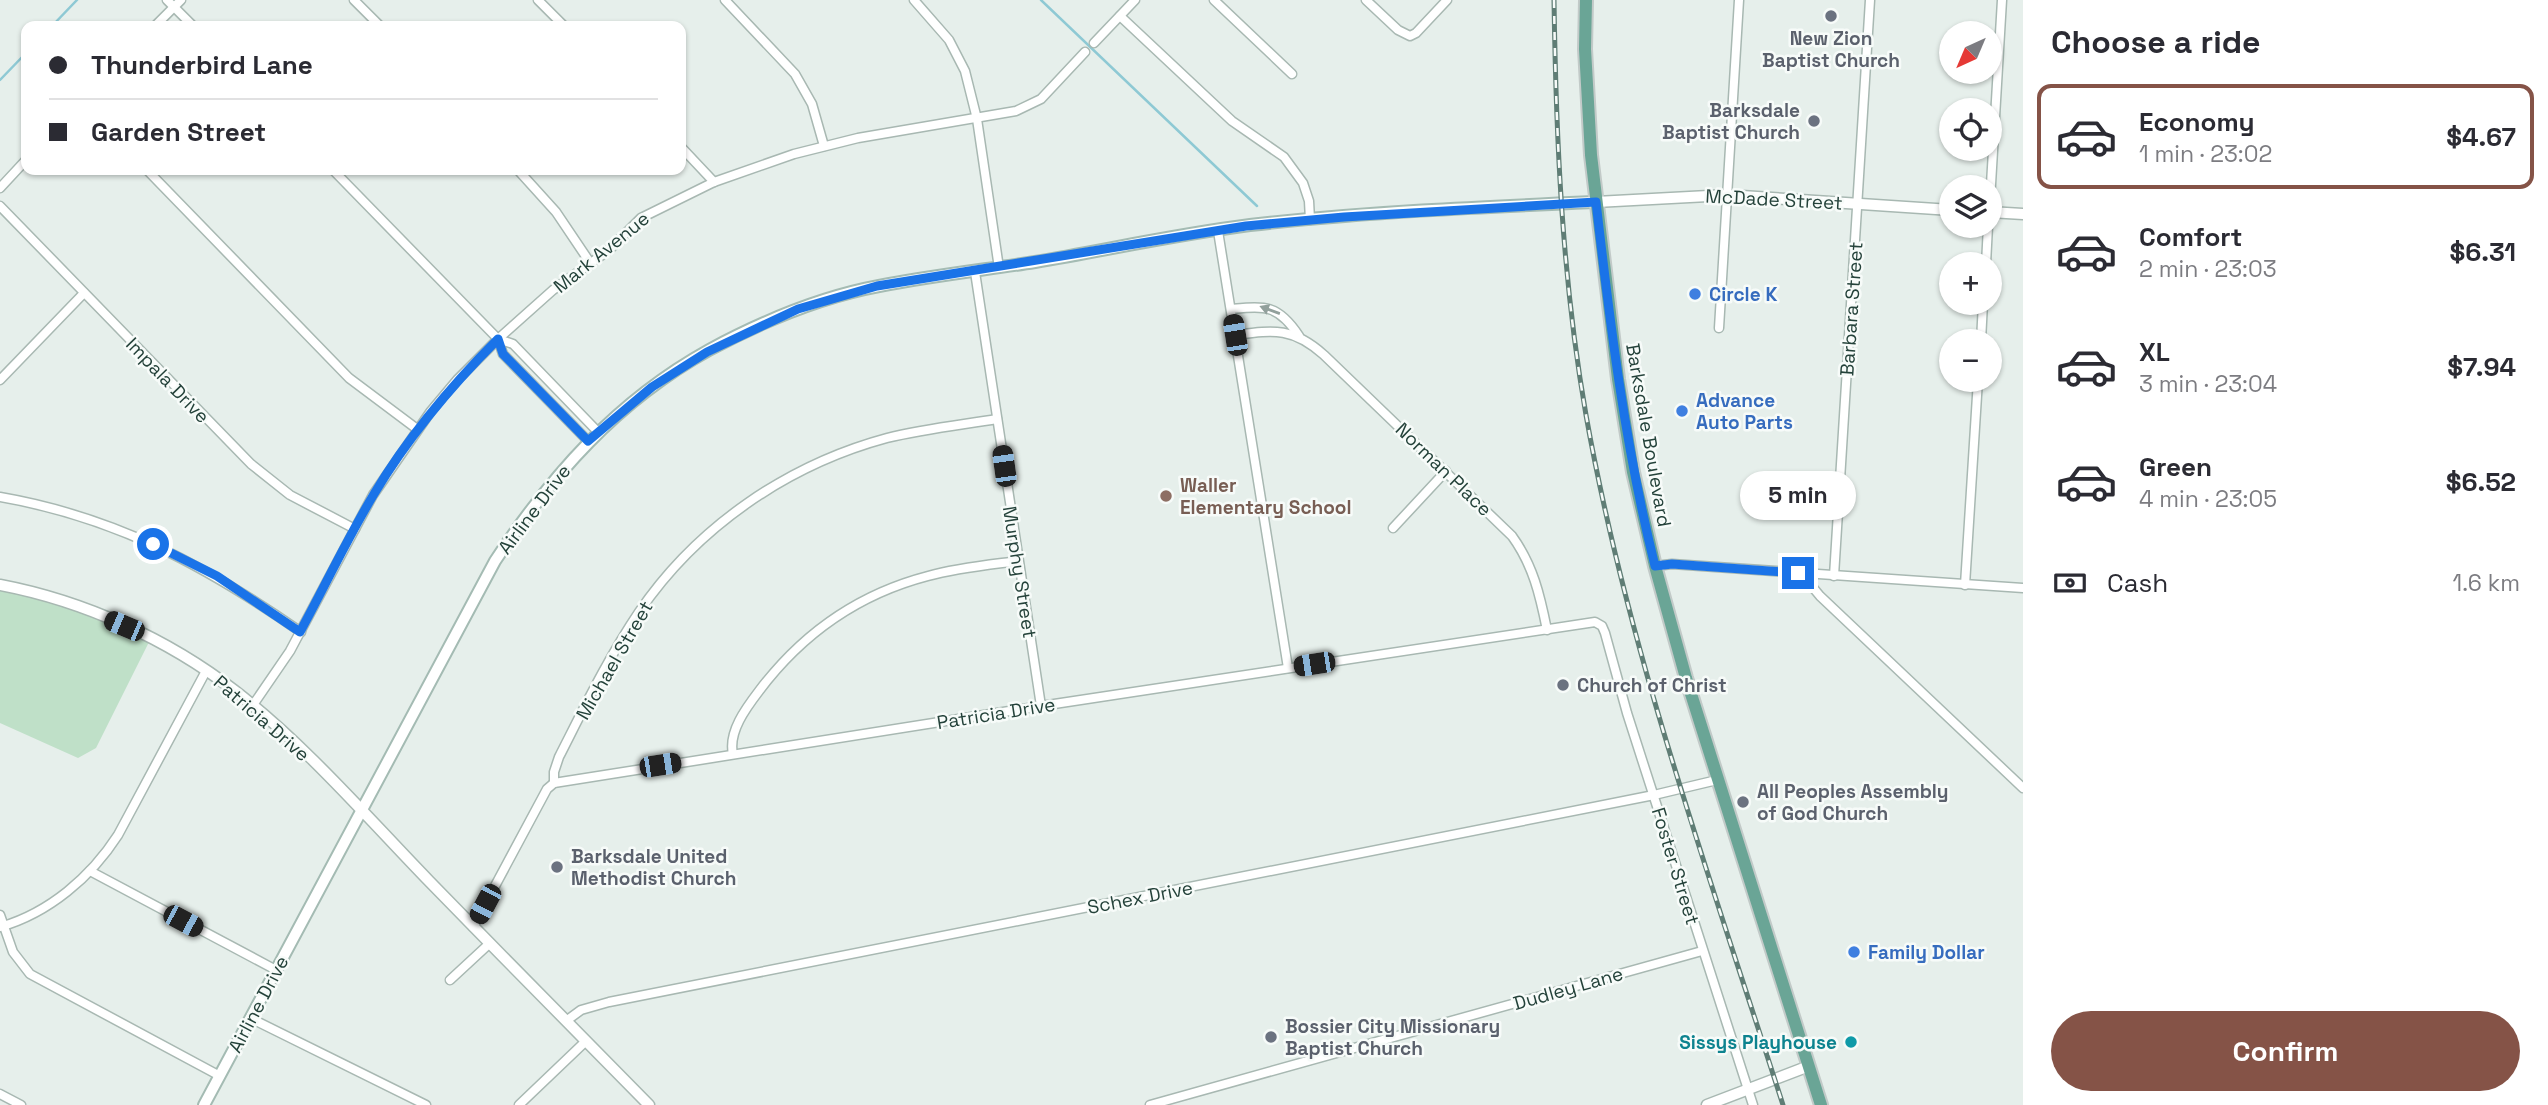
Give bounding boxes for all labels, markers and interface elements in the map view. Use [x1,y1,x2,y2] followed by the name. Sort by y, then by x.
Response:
[1823,8,1839,24] marker: New Zion Baptist Church
[1939,21,2002,84] north arrow
[1939,21,2002,392] map controls
[2051,22,2261,62] text: Choose a ride
[1762,26,1900,73] place label: New Zion Baptist Church
[91,48,313,82] text: Thunderbird Lane
[1662,98,1800,145] place label: Barksdale Baptist Church
[1939,98,2002,161] button: locate
[2055,105,2118,168] icon: car
[2139,105,2255,139] text: Economy
[1806,113,1822,129] marker: Barksdale Baptist Church
[91,115,266,149] text: Garden Street
[2446,120,2516,154] text: $4.67
[2139,139,2272,169] text: 1 min · 23:02
[1939,175,2002,238] button: layers
[1705,183,1843,216] street label: McDade Street
[548,206,654,299] street label: Mark Avenue
[2055,220,2118,283] icon: car
[2139,220,2242,254] text: Comfort
[2449,235,2516,269] text: $6.31
[1834,241,1869,377] street label: Barbara Street
[1939,252,2002,315] button: +
[2139,254,2277,284] text: 2 min · 23:03
[1709,282,1777,307] place label: Circle K
[1687,286,1703,302] marker: Circle K
[1259,304,1280,315] one-way arrow
[1222,313,1249,357] car
[1939,329,2002,392] button: −
[120,332,215,429] street label: Impala Drive
[2055,335,2118,398] icon: car
[2139,335,2170,369] text: XL
[1620,341,1677,529] street label: Barksdale Boulevard
[2447,350,2516,384] text: $7.94
[2139,369,2277,399] text: 3 min · 23:04
[1696,388,1793,435] place label: Advance Auto Parts
[1674,403,1690,419] marker: Advance Auto Parts
[1390,417,1497,522] street label: Norman Place
[991,444,1018,488] car
[2055,450,2118,513] icon: car
[2139,450,2212,484] text: Green
[492,459,576,559] street label: Airline Drive
[2446,465,2516,499] text: $6.52
[1740,472,1856,520] callout: 5 min
[1180,473,1352,520] place label: Waller Elementary School
[1768,480,1828,510] text: 5 min
[2139,484,2277,514] text: 4 min · 23:05
[1158,488,1174,504] marker: Waller Elementary School
[997,504,1042,640] street label: Murphy Street
[137,528,169,560] route start
[1782,557,1814,589] route end
[2051,564,2089,602] icon: cash
[2107,566,2168,600] text: Cash
[2453,568,2520,598] text: 1.6 km
[570,596,659,724] street label: Michael Street
[101,608,148,644] car
[1292,650,1337,678] car
[208,670,315,767] street label: Patricia Drive
[1577,673,1727,698] place label: Church of Christ
[1555,677,1571,693] marker: Church of Christ
[935,692,1057,735] street label: Patricia Drive
[638,751,683,779] car
[1757,779,1949,826] place label: All Peoples Assembly of God Church
[1735,794,1751,810] marker: All Peoples Assembly of God Church
[1646,804,1705,928] street label: Foster Street
[571,844,736,891] place label: Barksdale United Methodist Church
[549,859,565,875] marker: Barksdale United Methodist Church
[1085,875,1195,920] street label: Schex Drive
[466,881,505,927] car
[160,902,207,940] car
[1868,940,1985,965] place label: Family Dollar
[1846,944,1862,960] marker: Family Dollar
[222,951,294,1057] street label: Airline Drive
[1510,961,1626,1016] street label: Dudley Lane
[2051,1011,2520,1091] button: Confirm
[1285,1014,1500,1061] place label: Bossier City Missionary Baptist Church
[1263,1029,1279,1045] marker: Bossier City Missionary Baptist Church
[1679,1030,1837,1055] place label: Sissys Playhouse
[1843,1034,1859,1050] marker: Sissys Playhouse

